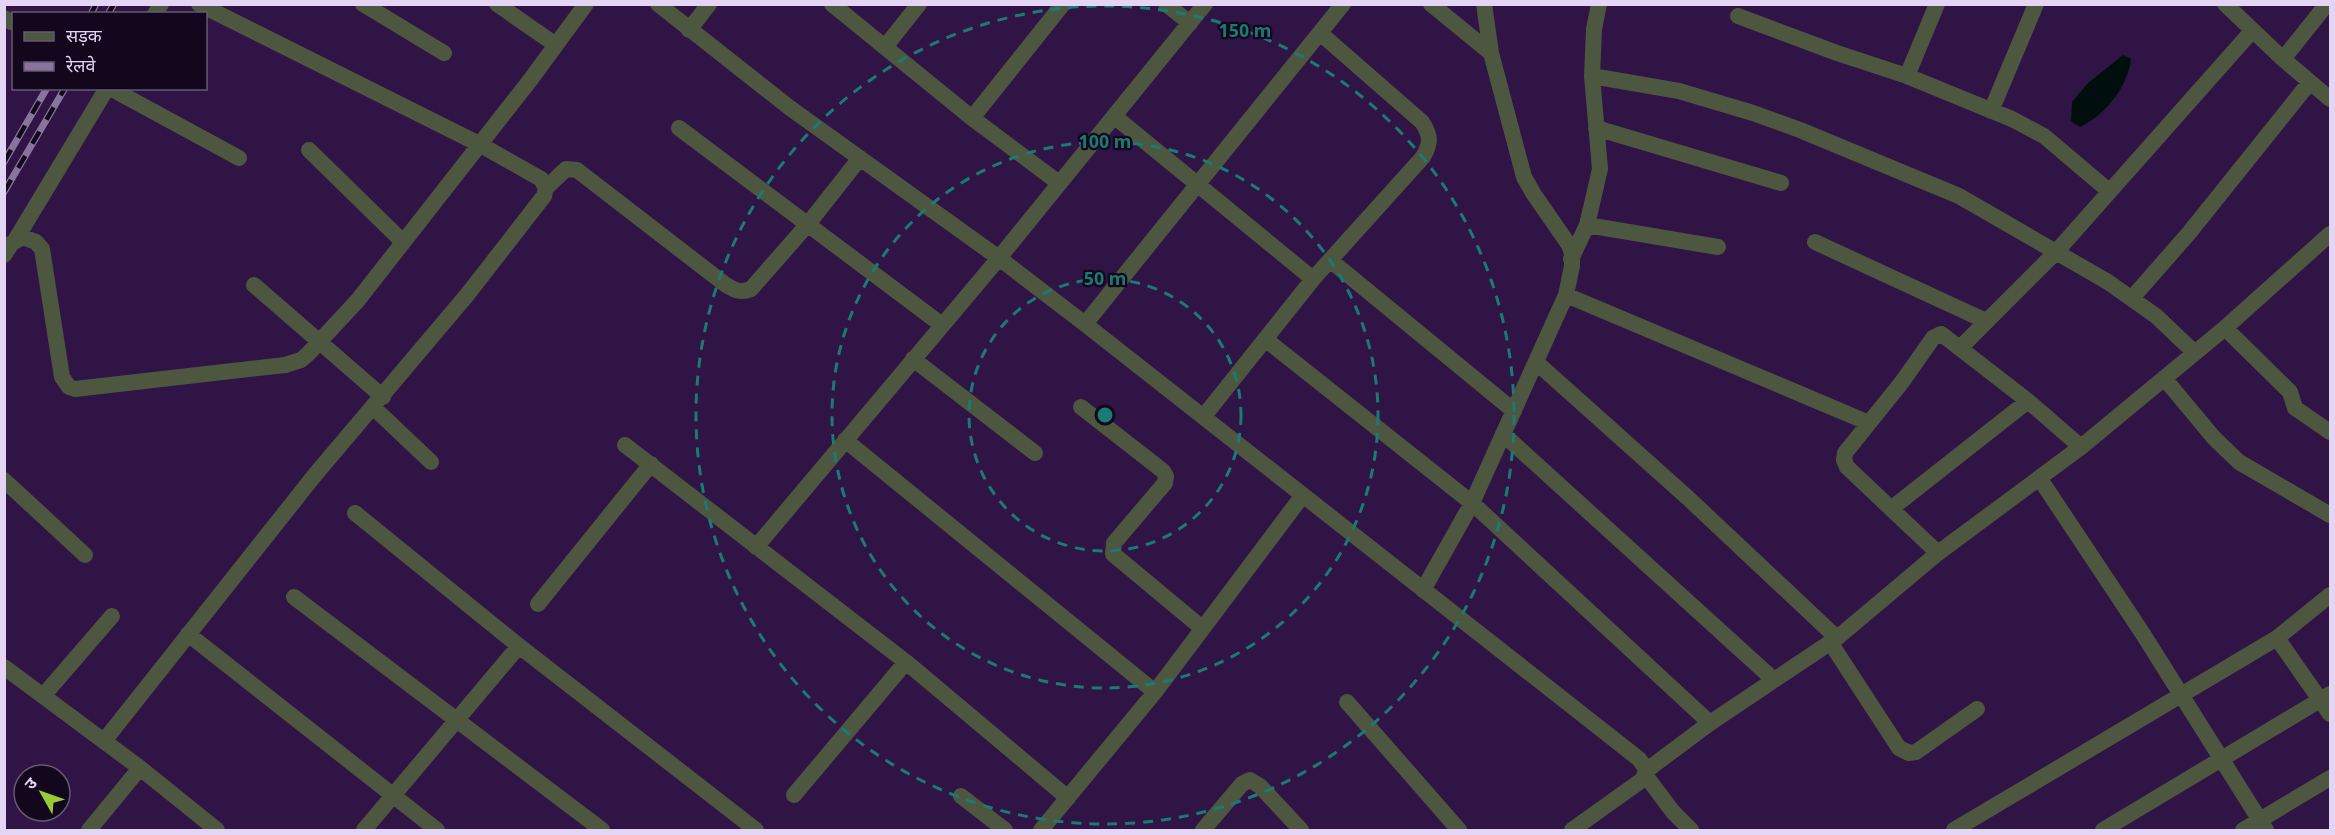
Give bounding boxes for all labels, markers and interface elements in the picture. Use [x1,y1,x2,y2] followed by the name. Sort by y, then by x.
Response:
[12,12,207,90] legend
[1219,21,1271,44] text: 150 m
[66,26,103,49] text: सड़क
[65,55,97,79] text: रेलवे
[1079,132,1131,155] text: 100 m
[1084,269,1126,292] text: 50 m
[1095,405,1115,425] centre of rings
[12,763,72,823] north arrow
[21,774,44,795] text: उ

